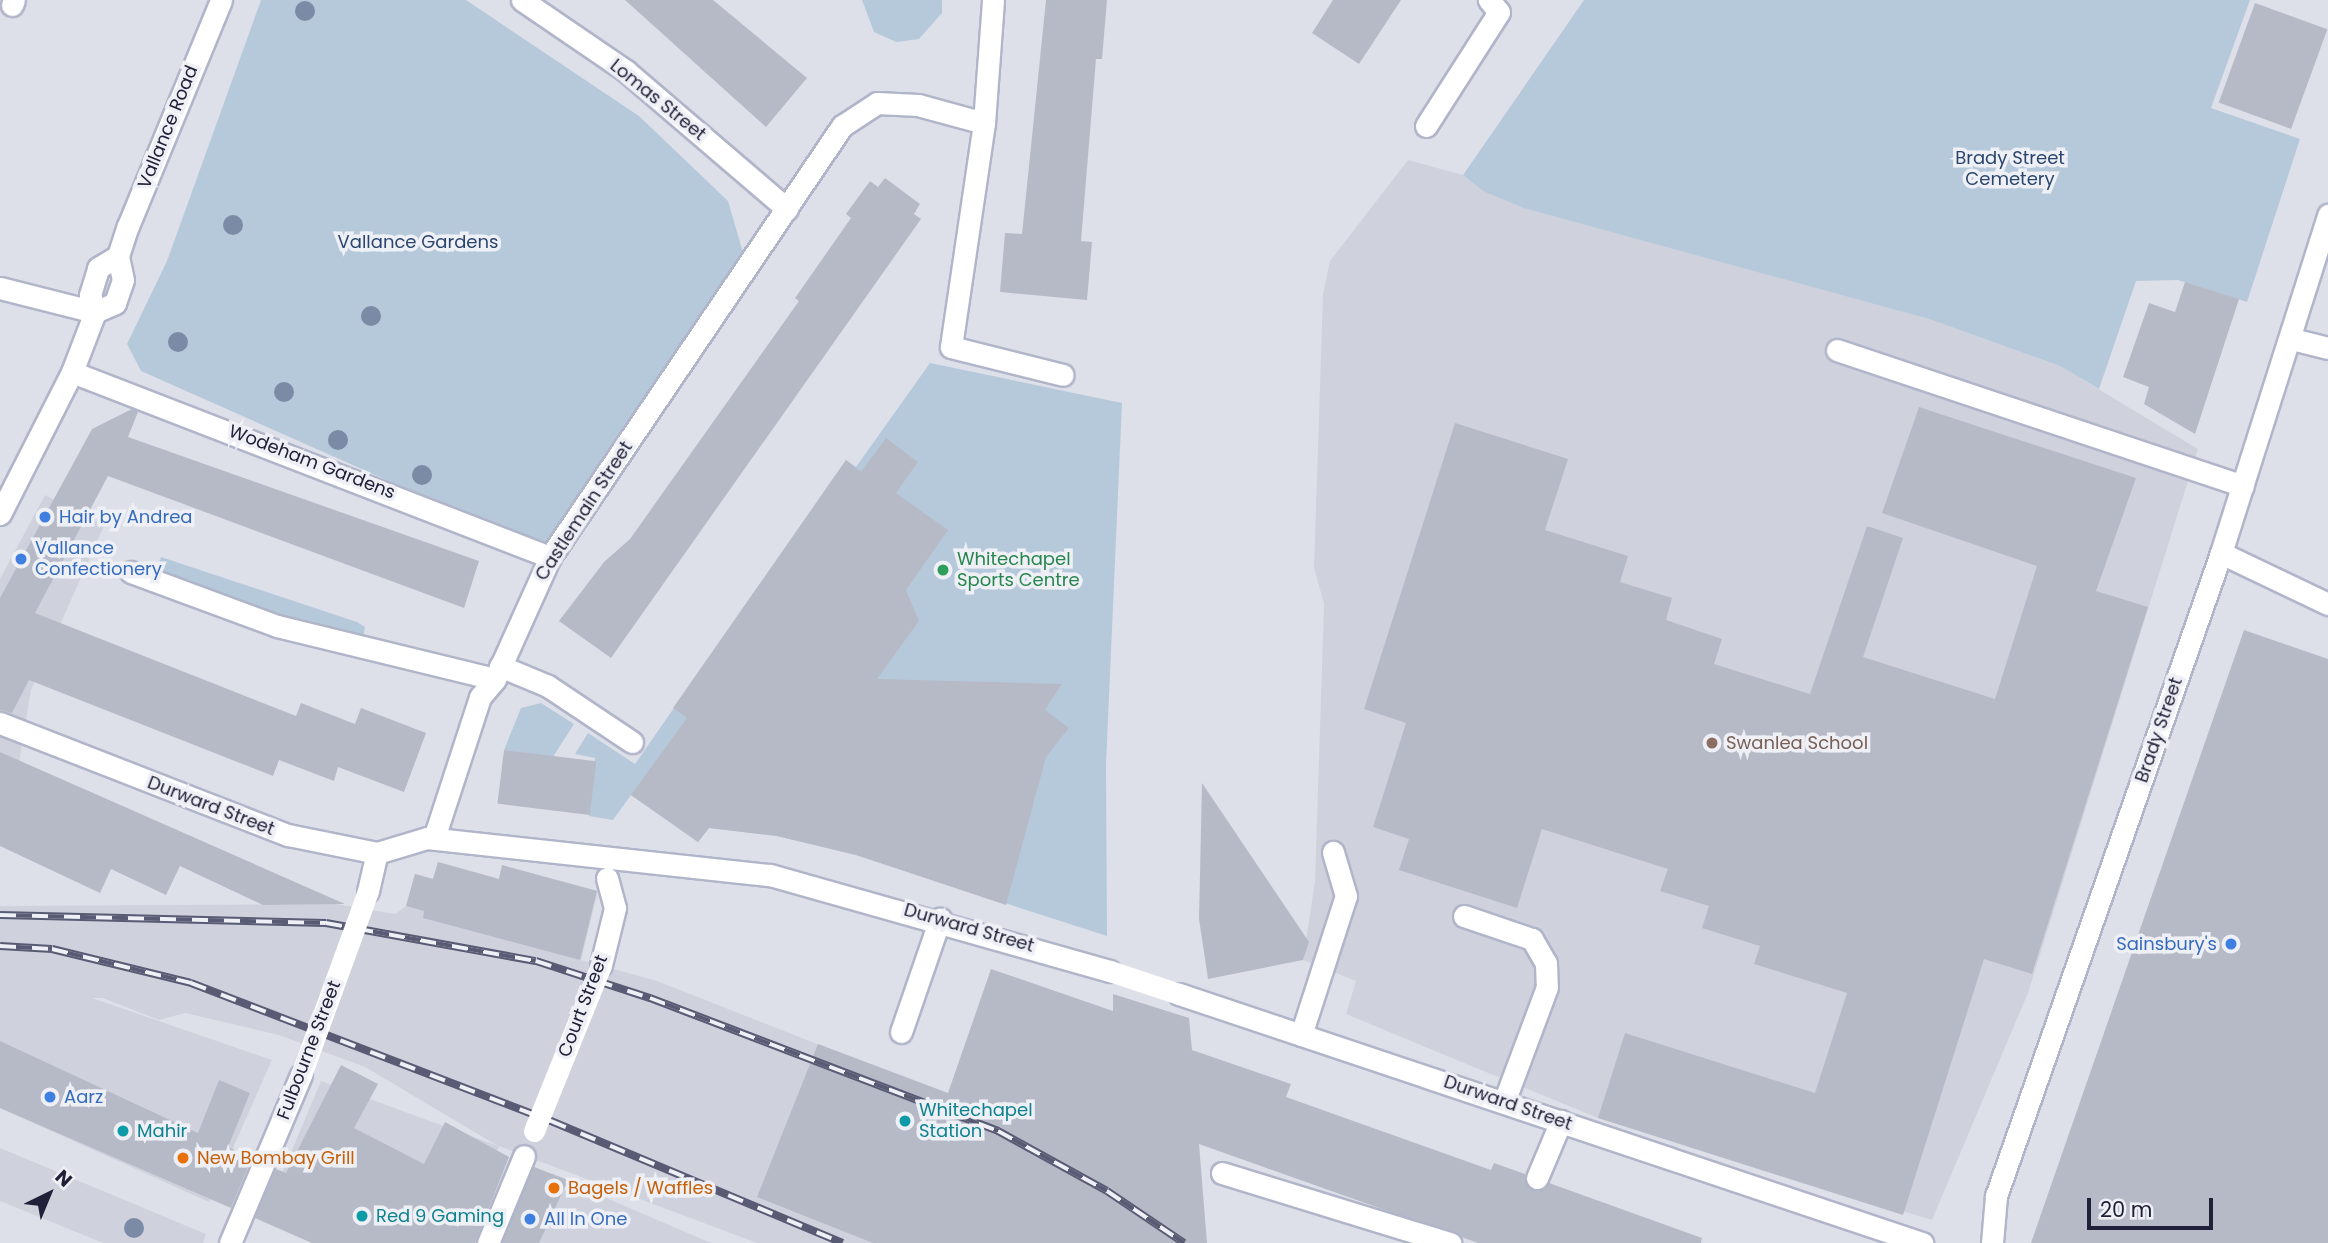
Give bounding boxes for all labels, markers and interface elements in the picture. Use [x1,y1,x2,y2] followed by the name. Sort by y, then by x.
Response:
[606,55,710,145] street label: Lomas Street
[134,62,202,192] street label: Vallance Road
[1955,148,2065,190] park label: Brady Street Cemetery
[338,231,498,253] park label: Vallance Gardens
[226,420,398,504] street label: Wodeham Gardens
[531,437,637,585] street label: Castlemain Street
[59,506,193,528] place label: Hair by Andrea
[37,509,53,525] marker: Hair by Andrea
[35,538,162,580] place label: Vallance Confectionery
[957,549,1080,592] place label: Whitechapel Sports Centre
[13,551,29,567] marker: Vallance Confectionery
[935,562,951,578] marker: Whitechapel Sports Centre
[2131,675,2187,785] street label: Brady Street
[1726,732,1868,754] place label: Swanlea School
[1704,735,1720,751] marker: Swanlea School
[144,772,278,840] street label: Durward Street
[901,899,1037,957] street label: Durward Street
[2116,933,2217,955] place label: Sainsbury's
[2223,936,2239,952] marker: Sainsbury's
[554,952,612,1060] street label: Court Street
[273,977,345,1123] street label: Fulbourne Street
[1441,1071,1575,1135] street label: Durward Street
[64,1086,103,1108] place label: Aarz
[42,1089,58,1105] marker: Aarz
[919,1100,1033,1142] place label: Whitechapel Station
[897,1113,913,1129] marker: Whitechapel Station
[137,1120,187,1142] place label: Mahir
[115,1123,131,1139] marker: Mahir
[197,1147,355,1169] place label: New Bombay Grill
[175,1150,191,1166] marker: New Bombay Grill
[14,1159,84,1229] north arrow
[49,1164,78,1193] text: N
[568,1177,713,1199] place label: Bagels / Waffles
[546,1180,562,1196] marker: Bagels / Waffles
[2090,1184,2216,1228] scale bar
[2100,1195,2153,1224] text: 20 m
[376,1205,504,1227] place label: Red 9 Gaming
[354,1208,370,1224] marker: Red 9 Gaming
[544,1208,627,1230] place label: All In One
[522,1211,538,1227] marker: All In One

